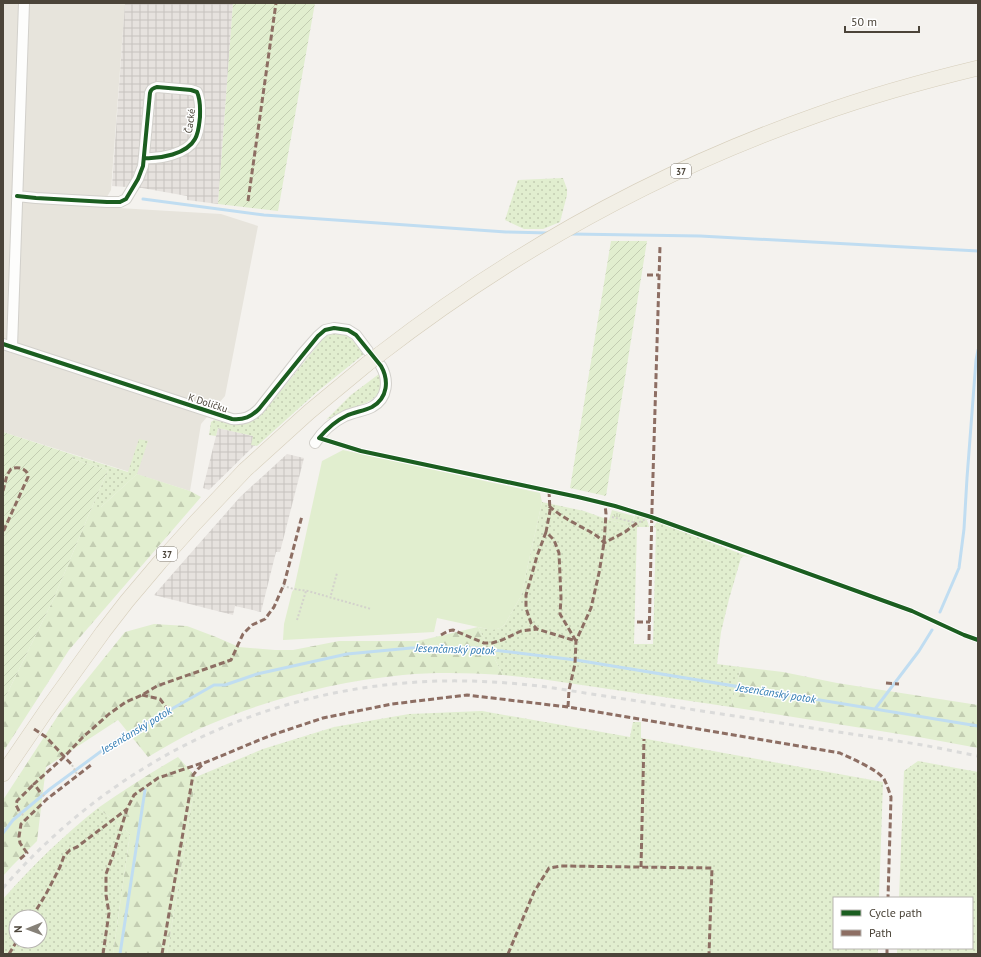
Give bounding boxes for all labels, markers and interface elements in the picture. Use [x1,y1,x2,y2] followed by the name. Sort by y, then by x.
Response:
[845,8,919,34] scale bar
[851,14,877,29] text: 50 m
[182,108,198,134] street label: Čacké
[671,164,691,178] road number: 37
[187,391,229,415] street label: K Dolíčku
[157,547,177,561] road number: 37
[414,641,496,657] water label: Jesenčanský potok
[734,680,818,706] water label: Jesenčanský potok
[97,703,175,757] water label: Jesenčanský potok
[833,897,973,949] legend
[869,905,922,920] text: Cycle path
[8,909,48,949] north arrow
[11,925,25,933] text: N
[869,925,892,940] text: Path

